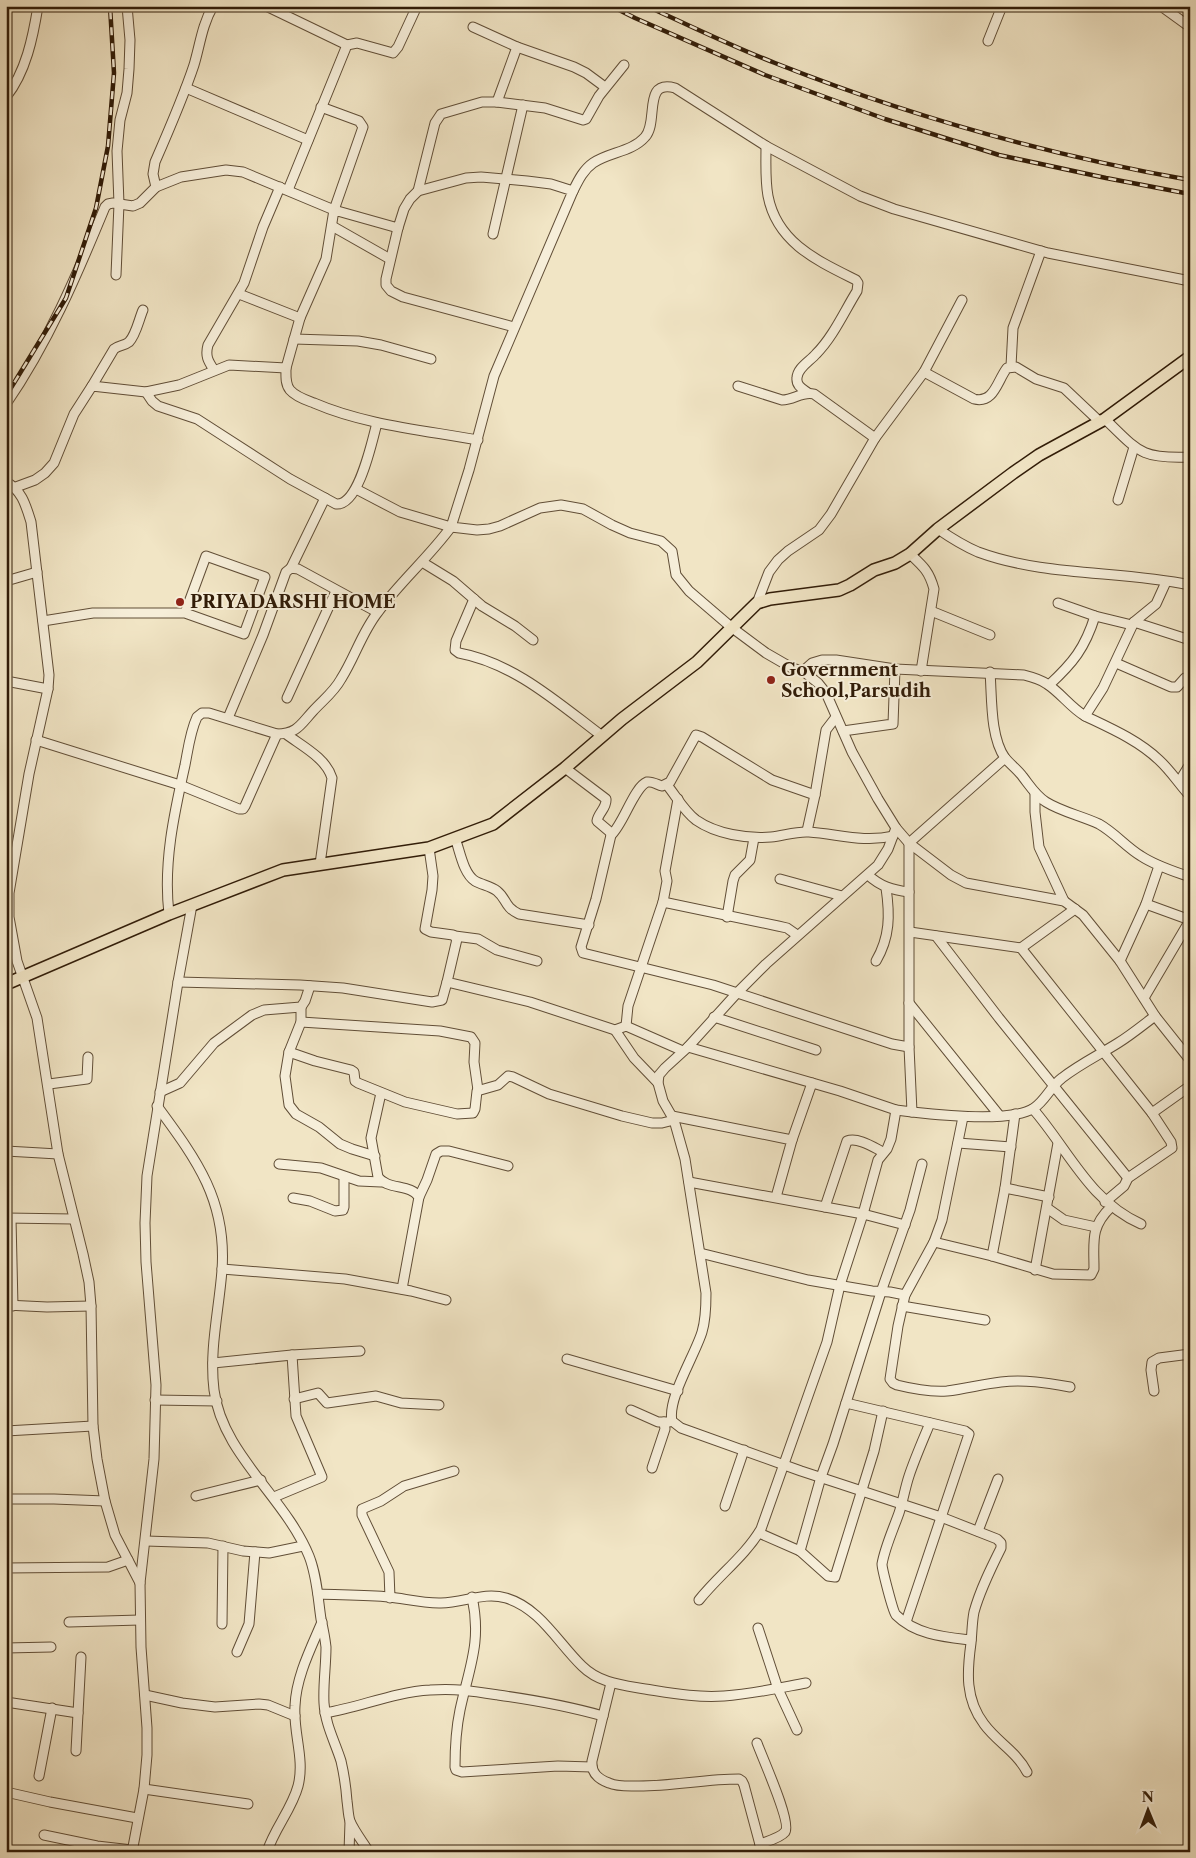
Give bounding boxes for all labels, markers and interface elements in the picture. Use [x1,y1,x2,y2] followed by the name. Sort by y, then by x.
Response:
[190,591,396,613] place label: PRIYADARSHI HOME
[174,596,186,608] marker: PRIYADARSHI HOME
[781,659,932,702] place label: Government School,Parsudih
[765,674,777,686] marker: Government School,Parsudih
[1124,1786,1174,1836] north arrow
[1142,1788,1154,1806] text: N

